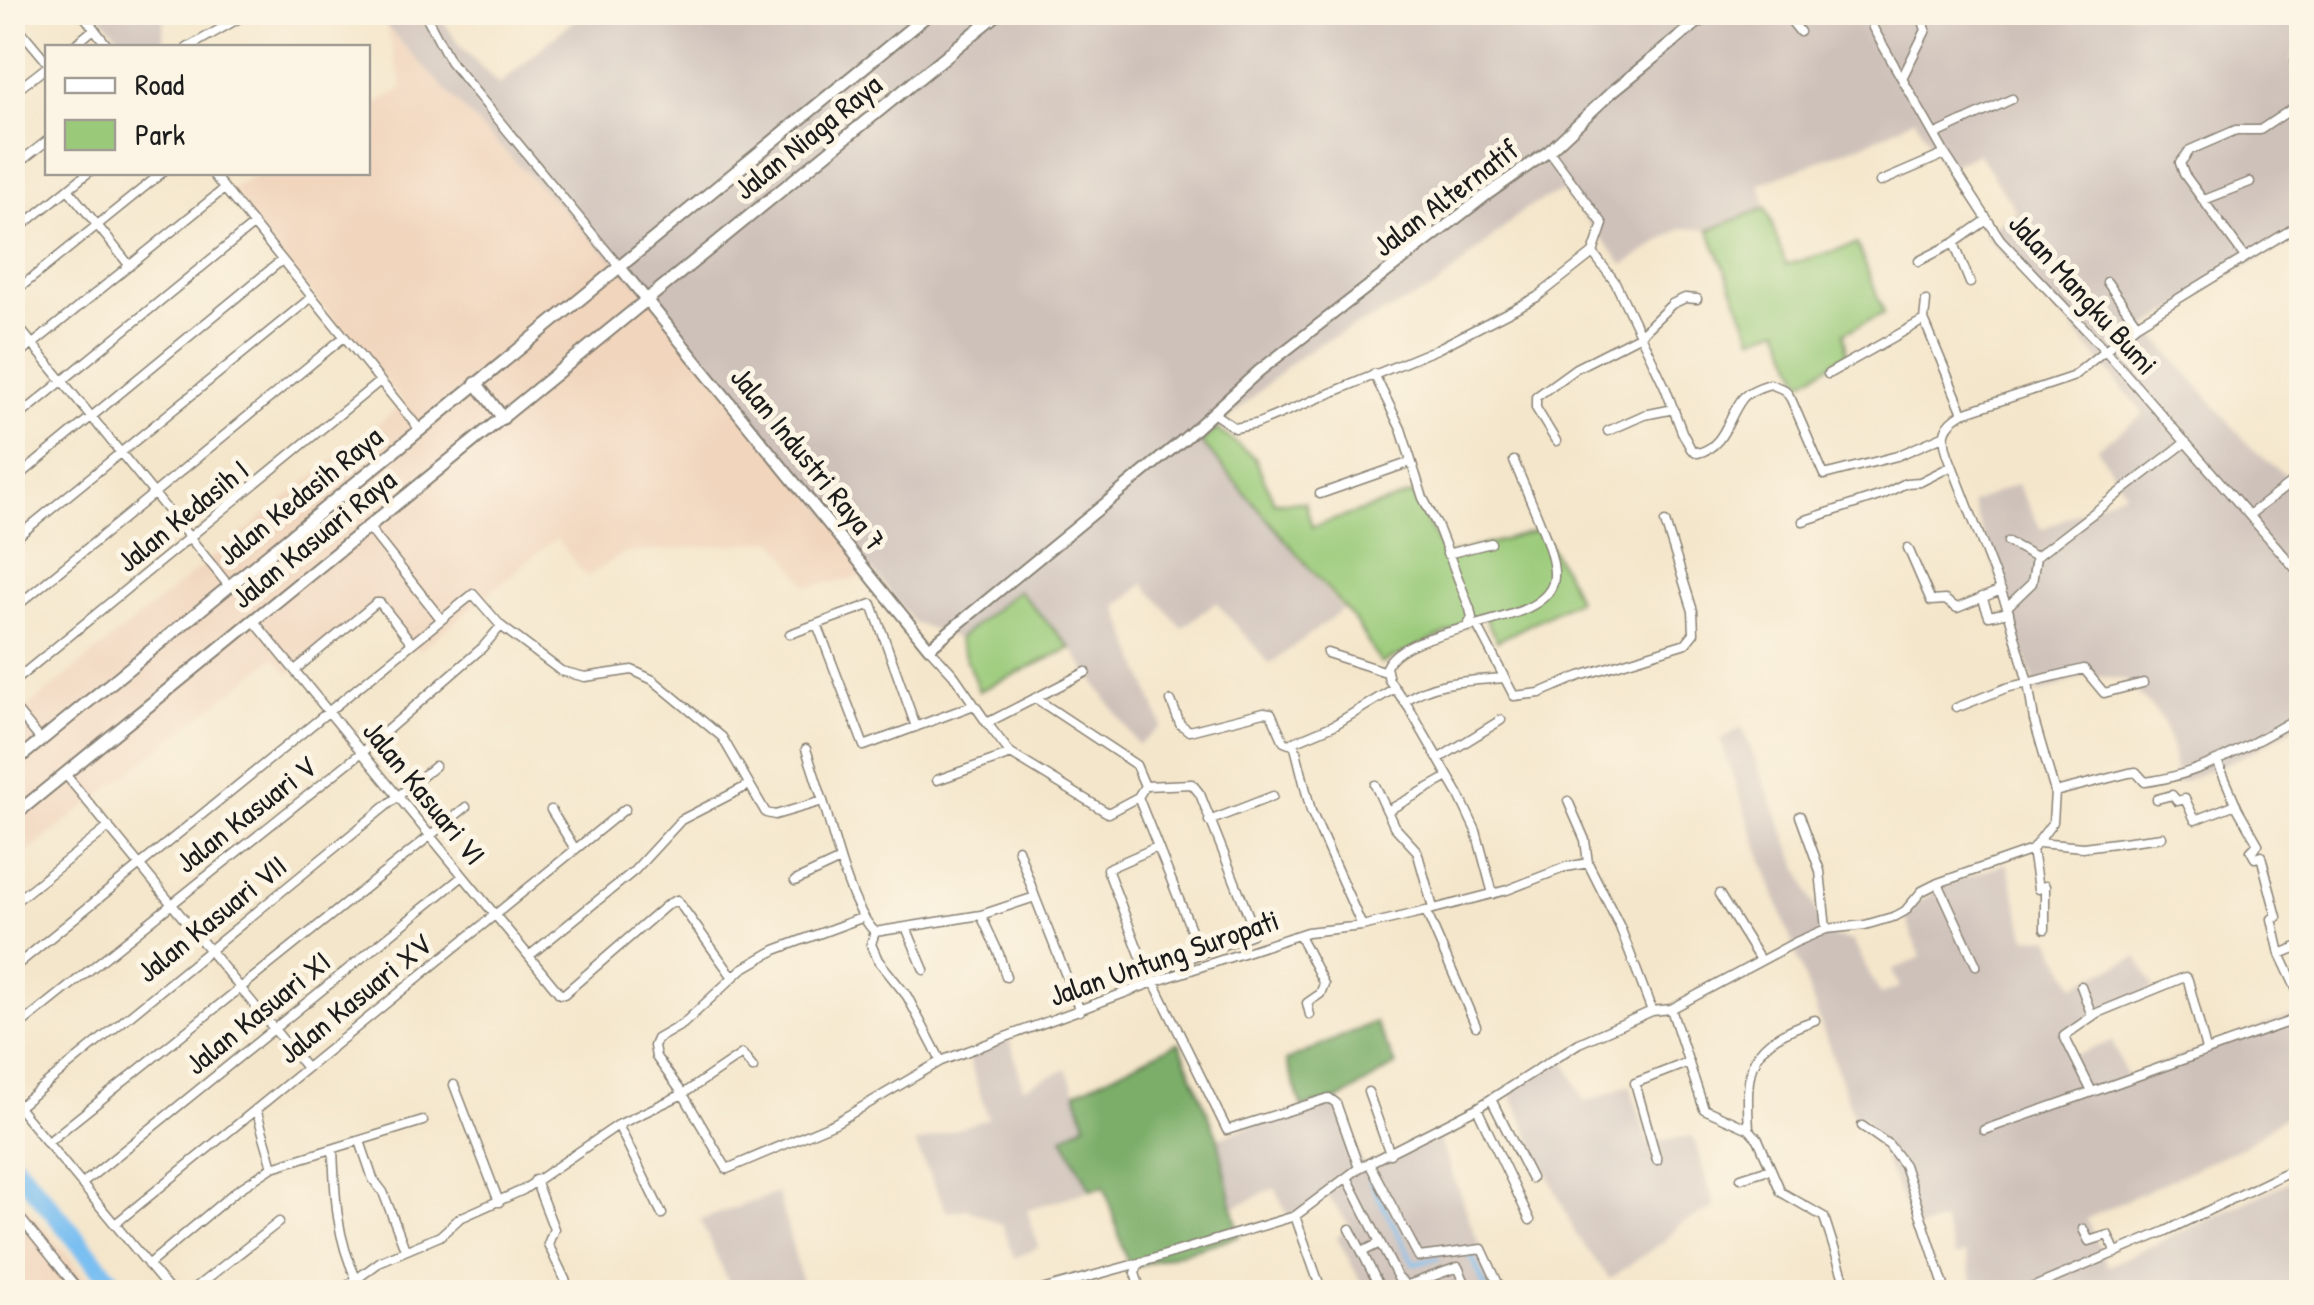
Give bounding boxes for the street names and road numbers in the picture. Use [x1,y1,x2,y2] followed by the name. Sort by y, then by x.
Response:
[725,64,890,208] street label: Jalan Niaga Raya
[1364,129,1527,265] street label: Jalan Alternatif
[2000,204,2167,383] street label: Jalan Mangku Bumi
[722,358,895,559] street label: Jalan Industri Raya 7
[208,416,391,574] street label: Jalan Kedasih Raya
[108,450,257,581] street label: Jalan Kedasih I
[223,459,404,617] street label: Jalan Kasuari Raya
[354,712,495,873] street label: Jalan Kasuari VI
[167,747,324,882] street label: Jalan Kasuari V
[128,845,295,991] street label: Jalan Kasuari VII
[1044,899,1284,1015] street label: Jalan Untung Suropati
[270,924,439,1072] street label: Jalan Kasuari XV
[176,941,338,1083] street label: Jalan Kasuari XI

